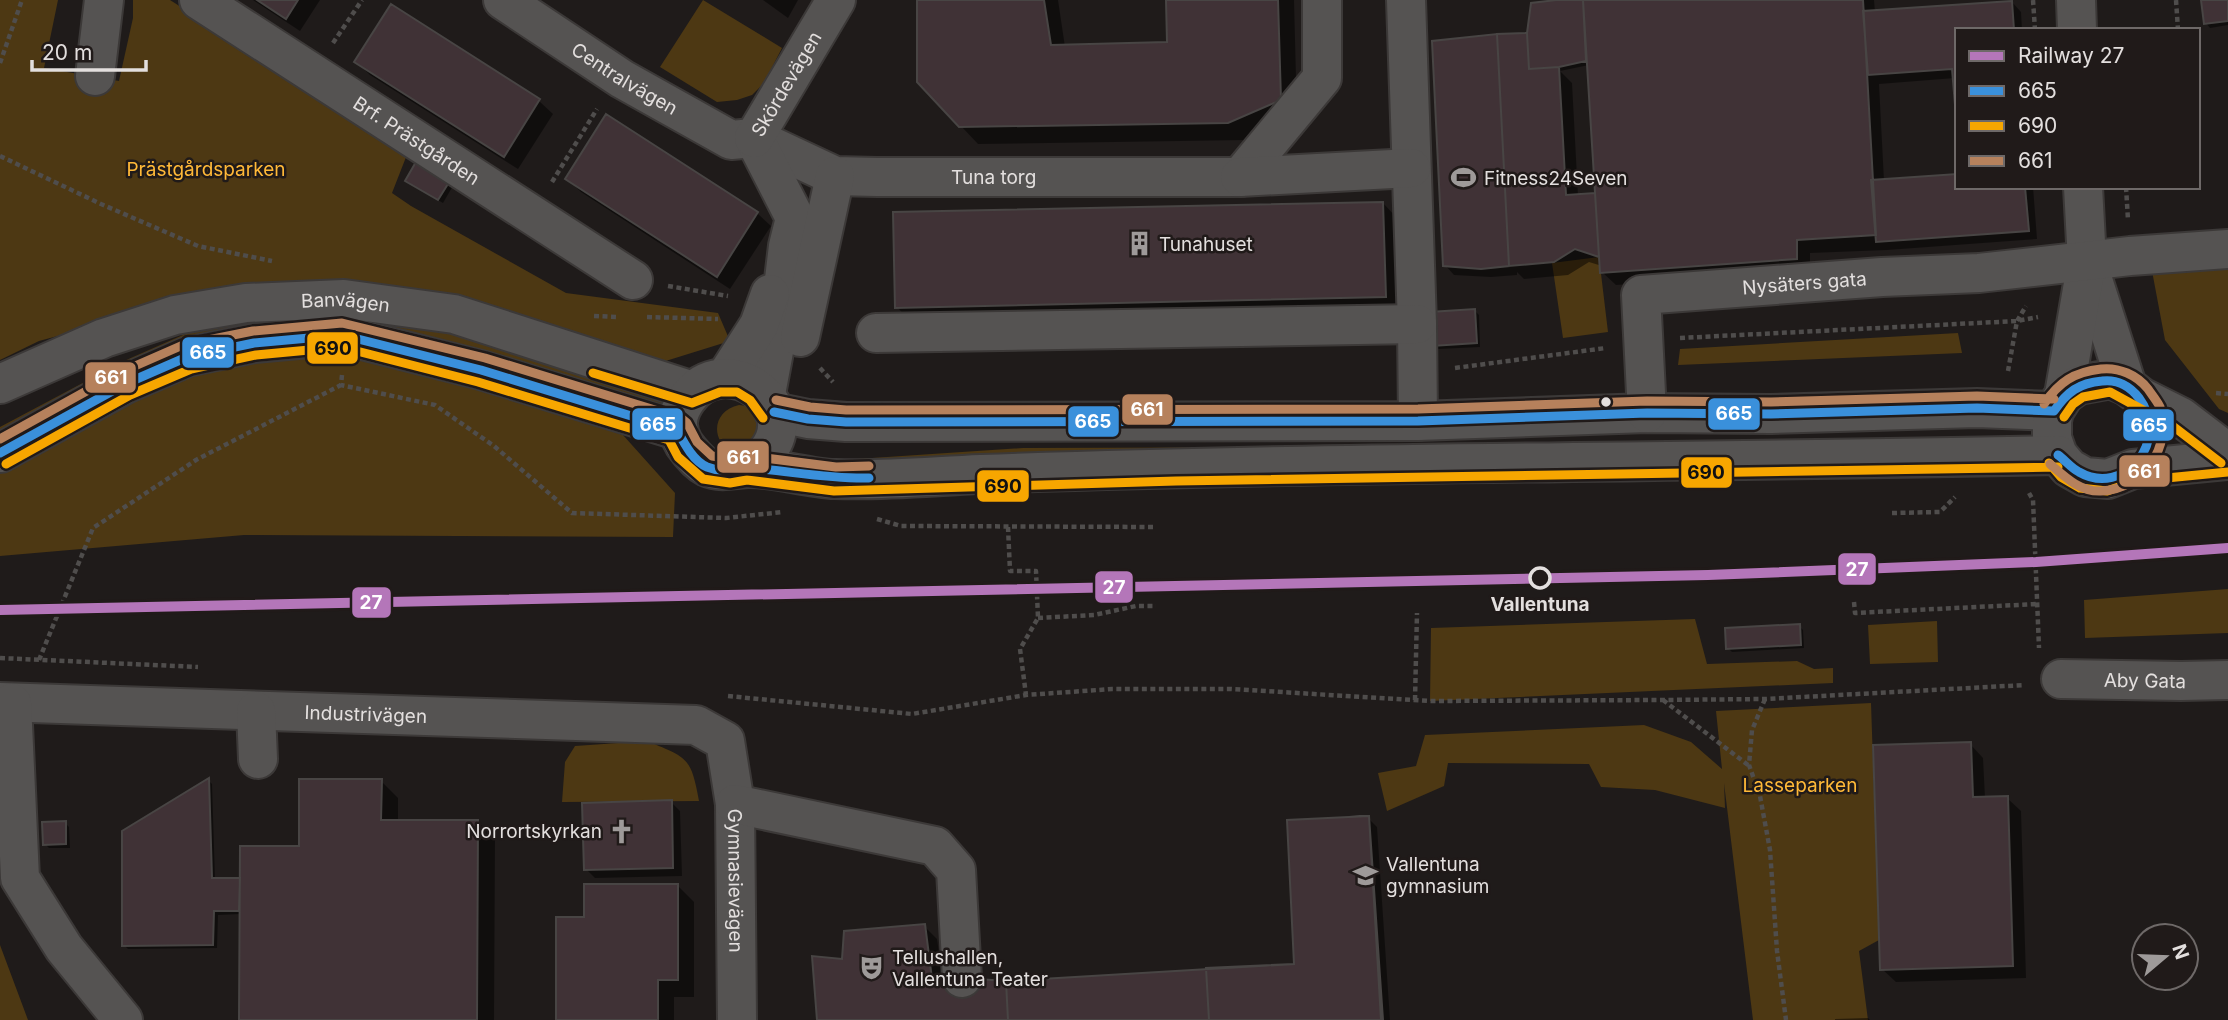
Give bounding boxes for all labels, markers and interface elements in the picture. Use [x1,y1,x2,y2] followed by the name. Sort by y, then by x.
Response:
[746,27,826,140] street label: Skördevägen
[32,28,145,72] scale bar
[1955,28,2200,189] legend
[567,37,682,119] street label: Centralvägen
[42,40,92,65] text: 20 m
[2018,43,2124,68] text: Railway 27
[2018,78,2057,103] text: 665
[349,91,484,190] street label: Brf. Prästgården
[2018,113,2057,138] text: 690
[2018,148,2053,173] text: 661
[126,158,286,181] park label: Prästgårdsparken
[1450,164,1478,192] sports icon: Fitness24Seven
[951,166,1036,189] street label: Tuna torg
[1484,167,1627,190] place label: Fitness24Seven
[1125,230,1153,258] building icon: Tunahuset
[1159,233,1253,256] place label: Tunahuset
[1741,267,1867,299] street label: Nysäters gata
[300,287,391,317] street label: Banvägen
[306,331,359,365] line badge: 690
[181,336,235,369] line badge: 665
[314,337,352,360] text: 690
[190,341,226,364] text: 665
[84,361,137,394] line badge: 661
[95,366,127,389] text: 661
[1121,393,1174,426] line badge: 661
[1599,395,1613,409] unlabelled marker
[1707,397,1761,431] line badge: 665
[1131,398,1163,421] text: 661
[1716,402,1752,425] text: 665
[1067,405,1120,438] line badge: 665
[631,407,684,441] line badge: 665
[2122,408,2175,442] line badge: 665
[1075,410,1111,433] text: 665
[640,413,676,436] text: 665
[2131,414,2167,437] text: 665
[716,440,770,474] line badge: 661
[727,446,759,469] text: 661
[2118,454,2171,488] line badge: 661
[1680,456,1733,489] line badge: 690
[2128,460,2160,483] text: 661
[1687,461,1725,484] text: 690
[976,469,1030,503] line badge: 690
[984,475,1022,498] text: 690
[1837,552,1877,586] line badge: 27
[1845,558,1869,581] text: 27
[1529,567,1551,589] marker: Vallentuna
[1094,570,1134,604] line badge: 27
[1102,576,1126,599] text: 27
[351,586,392,619] line badge: 27
[359,591,383,614] text: 27
[1490,593,1590,616] place label: Vallentuna
[2104,668,2186,693] street label: Aby Gata
[304,701,428,728] street label: Industrivägen
[1743,774,1857,797] park label: Lasseparken
[724,809,748,953] street label: Gymnasievägen
[608,817,636,845] church icon: Norrortskyrkan
[466,820,602,843] place label: Norrortskyrkan
[1386,853,1489,898] place label: Vallentuna gymnasium
[1352,861,1380,889] school or university icon: Vallentuna gymnasium
[2130,922,2200,992] north arrow
[2167,941,2194,962] text: N
[892,946,1048,991] place label: Tellushallen, Vallentuna Teater
[858,954,886,982] theatre icon: Tellushallen, Vallentuna Teater

